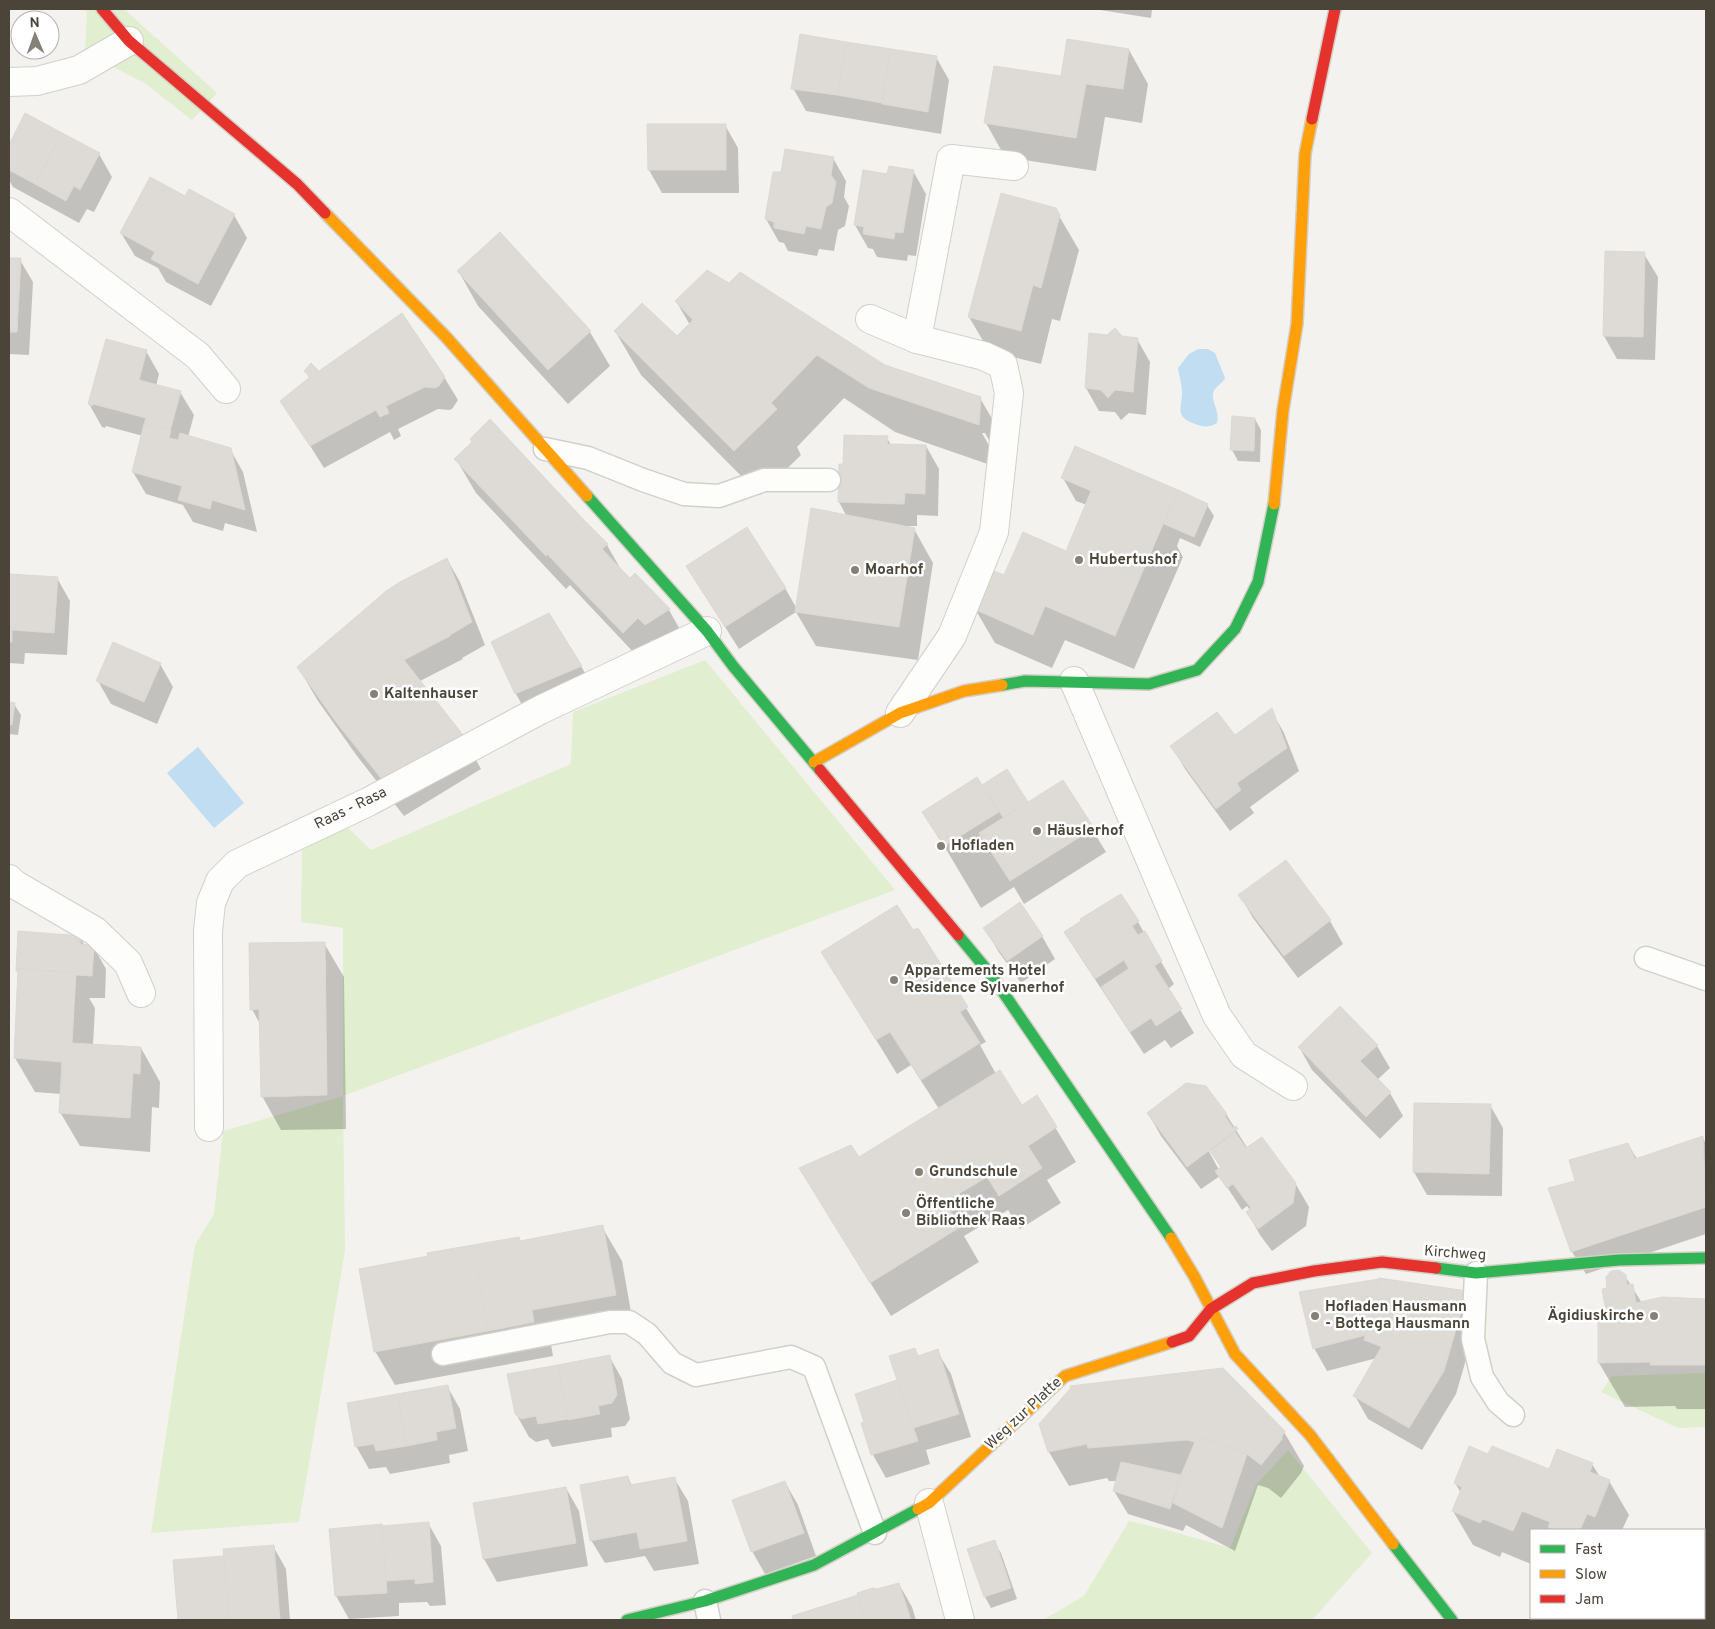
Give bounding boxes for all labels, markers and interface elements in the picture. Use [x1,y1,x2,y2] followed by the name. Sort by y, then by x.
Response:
[10,10,60,60] north arrow
[29,15,40,32] text: N
[1089,551,1178,570] place label: Hubertushof
[1073,554,1085,566] marker: Hubertushof
[865,561,924,580] place label: Moarhof
[849,564,861,576] marker: Moarhof
[384,685,479,704] place label: Kaltenhauser
[368,688,380,700] marker: Kaltenhauser
[312,783,390,835] street label: Raas - Rasa
[1047,822,1124,841] place label: Häuslerhof
[1031,825,1043,837] marker: Häuslerhof
[951,837,1014,856] place label: Hofladen
[935,840,947,852] marker: Hofladen
[904,962,1065,998] place label: Appartements Hotel Residence Sylvanerhof
[888,974,900,986] marker: Appartements Hotel Residence Sylvanerhof
[929,1163,1018,1182] place label: Grundschule
[913,1166,925,1178] marker: Grundschule
[916,1193,1025,1231] place label: Öffentliche Bibliothek Raas
[900,1207,912,1219] marker: Öffentliche Bibliothek Raas
[1423,1242,1487,1266] street label: Kirchweg
[1325,1298,1470,1334] place label: Hofladen Hausmann - Bottega Hausmann
[1547,1306,1644,1326] place label: Ägidiuskirche
[1309,1310,1321,1322] marker: Hofladen Hausmann - Bottega Hausmann
[1648,1310,1660,1322] marker: Ägidiuskirche
[982,1374,1066,1454] street label: Weg zur Platte
[1530,1529,1705,1619] legend
[1575,1541,1603,1560] text: Fast
[1575,1566,1607,1585] text: Slow
[1575,1591,1604,1610] text: Jam

